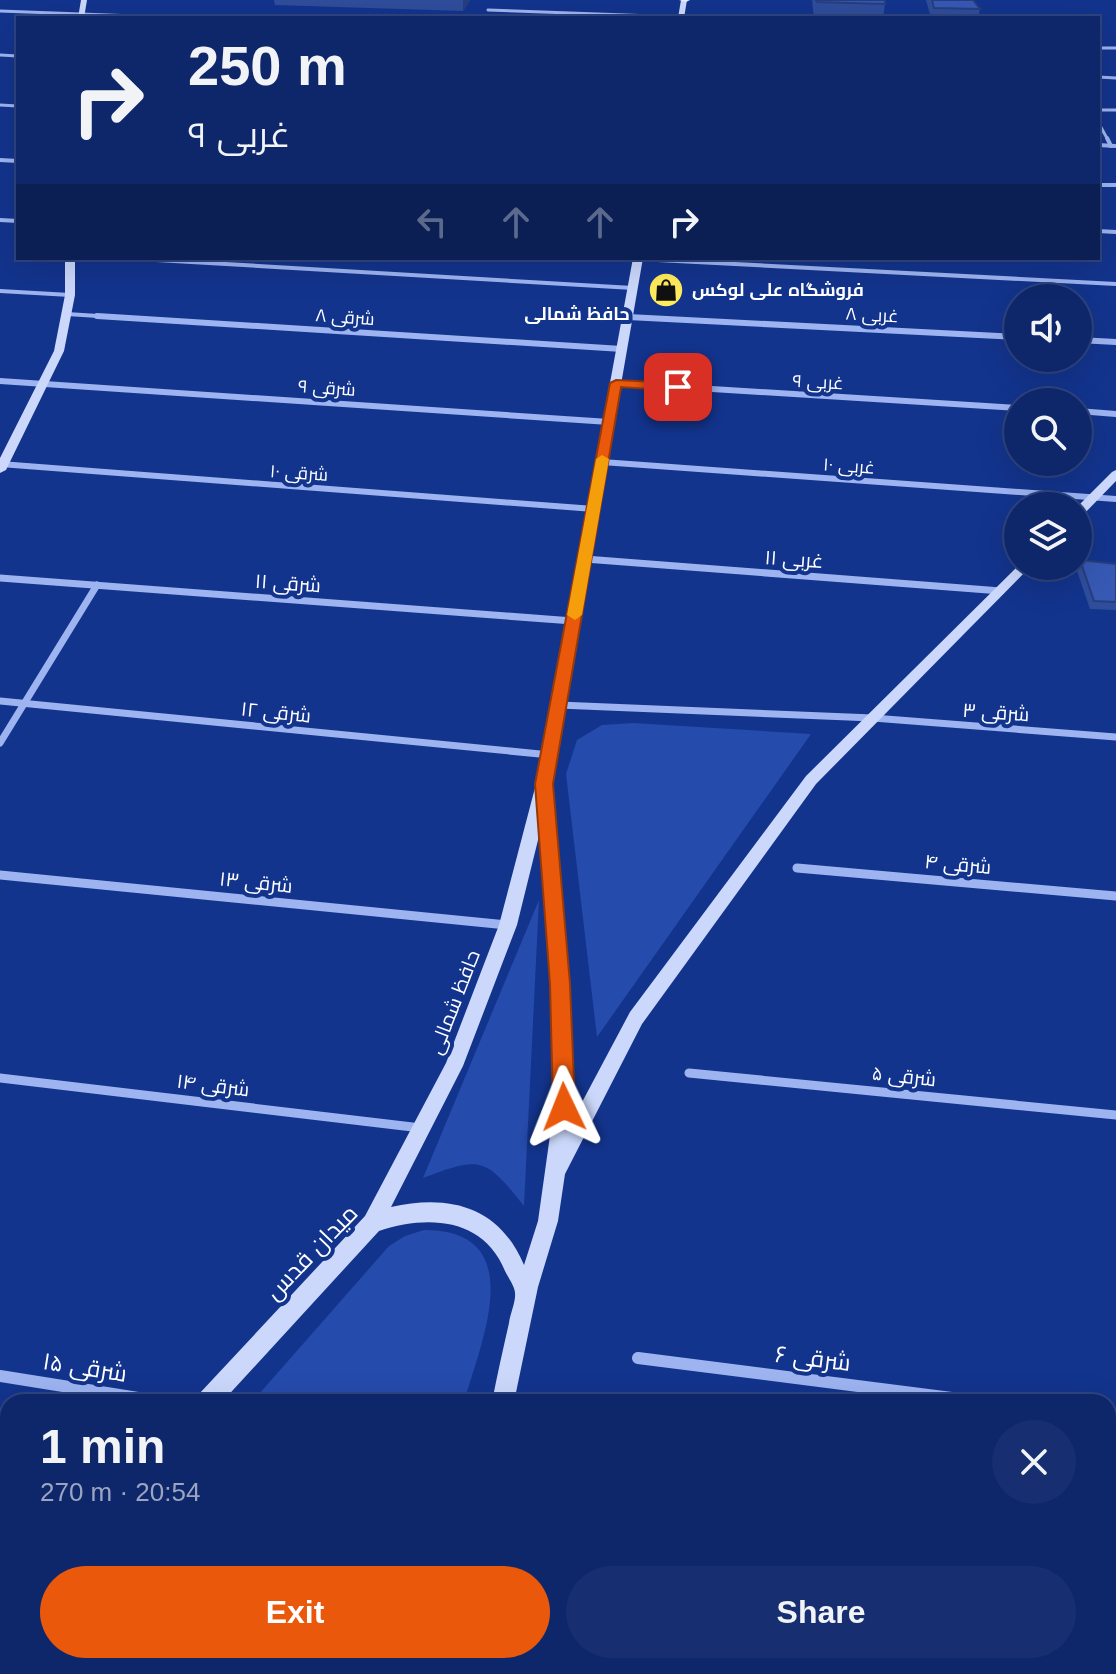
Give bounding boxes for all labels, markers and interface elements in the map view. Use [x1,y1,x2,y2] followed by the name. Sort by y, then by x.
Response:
[188,34,347,97] text: 250 m
[56,48,160,152] icon: right
[188,114,290,155] text: ۹ غربی
[410,200,454,244] icon: left
[494,200,538,244] icon: ahead
[578,200,622,244] icon: ahead
[662,200,706,244] icon: right
[647,271,685,309] shop icon: فروشگاه علی لوکس
[692,280,864,301] place label: فروشگاه علی لوکس
[1004,284,1092,580] map controls
[1004,284,1092,372] button: sound
[524,304,630,325] district label: حافظ شمالی
[845,304,899,327] street label: ۸ غربی
[315,305,375,330] street label: ۸ شرقی
[644,353,712,421] pin
[656,365,700,409] icon: arrive
[792,371,844,394] street label: ۹ غربی
[298,376,356,401] street label: شرقی ۹
[1004,388,1092,476] button: search
[822,454,876,479] street label: ۱۰ غربی
[269,461,329,486] street label: شرقی ۱۰
[1004,492,1092,580] button: layers
[764,546,824,574] street label: ۱۱ غربی
[254,570,322,598] street label: ۱۱ شرقی
[240,697,312,729] street label: ۱۲ شرقی
[962,699,1030,727] street label: ۳ شرقی
[924,850,992,880] street label: ۴ شرقی
[218,867,294,899] street label: ۱۳ شرقی
[424,947,486,1058] street label: حافظ شمالی
[871,1062,937,1092] street label: ۵ شرقی
[522,1065,606,1149] position arrow
[175,1070,251,1102] street label: ۱۴ شرقی
[259,1199,363,1306] street label: میدان قدس
[774,1340,852,1377] street label: ۶ شرقی
[41,1347,129,1388] street label: ۱۵ شرقی
[40,1420,165,1473] text: 1 min
[992,1420,1076,1504] button: close
[40,1477,200,1507] text: 270 m · 20:54
[40,1566,550,1658] button: Exit
[566,1566,1076,1658] button: Share

